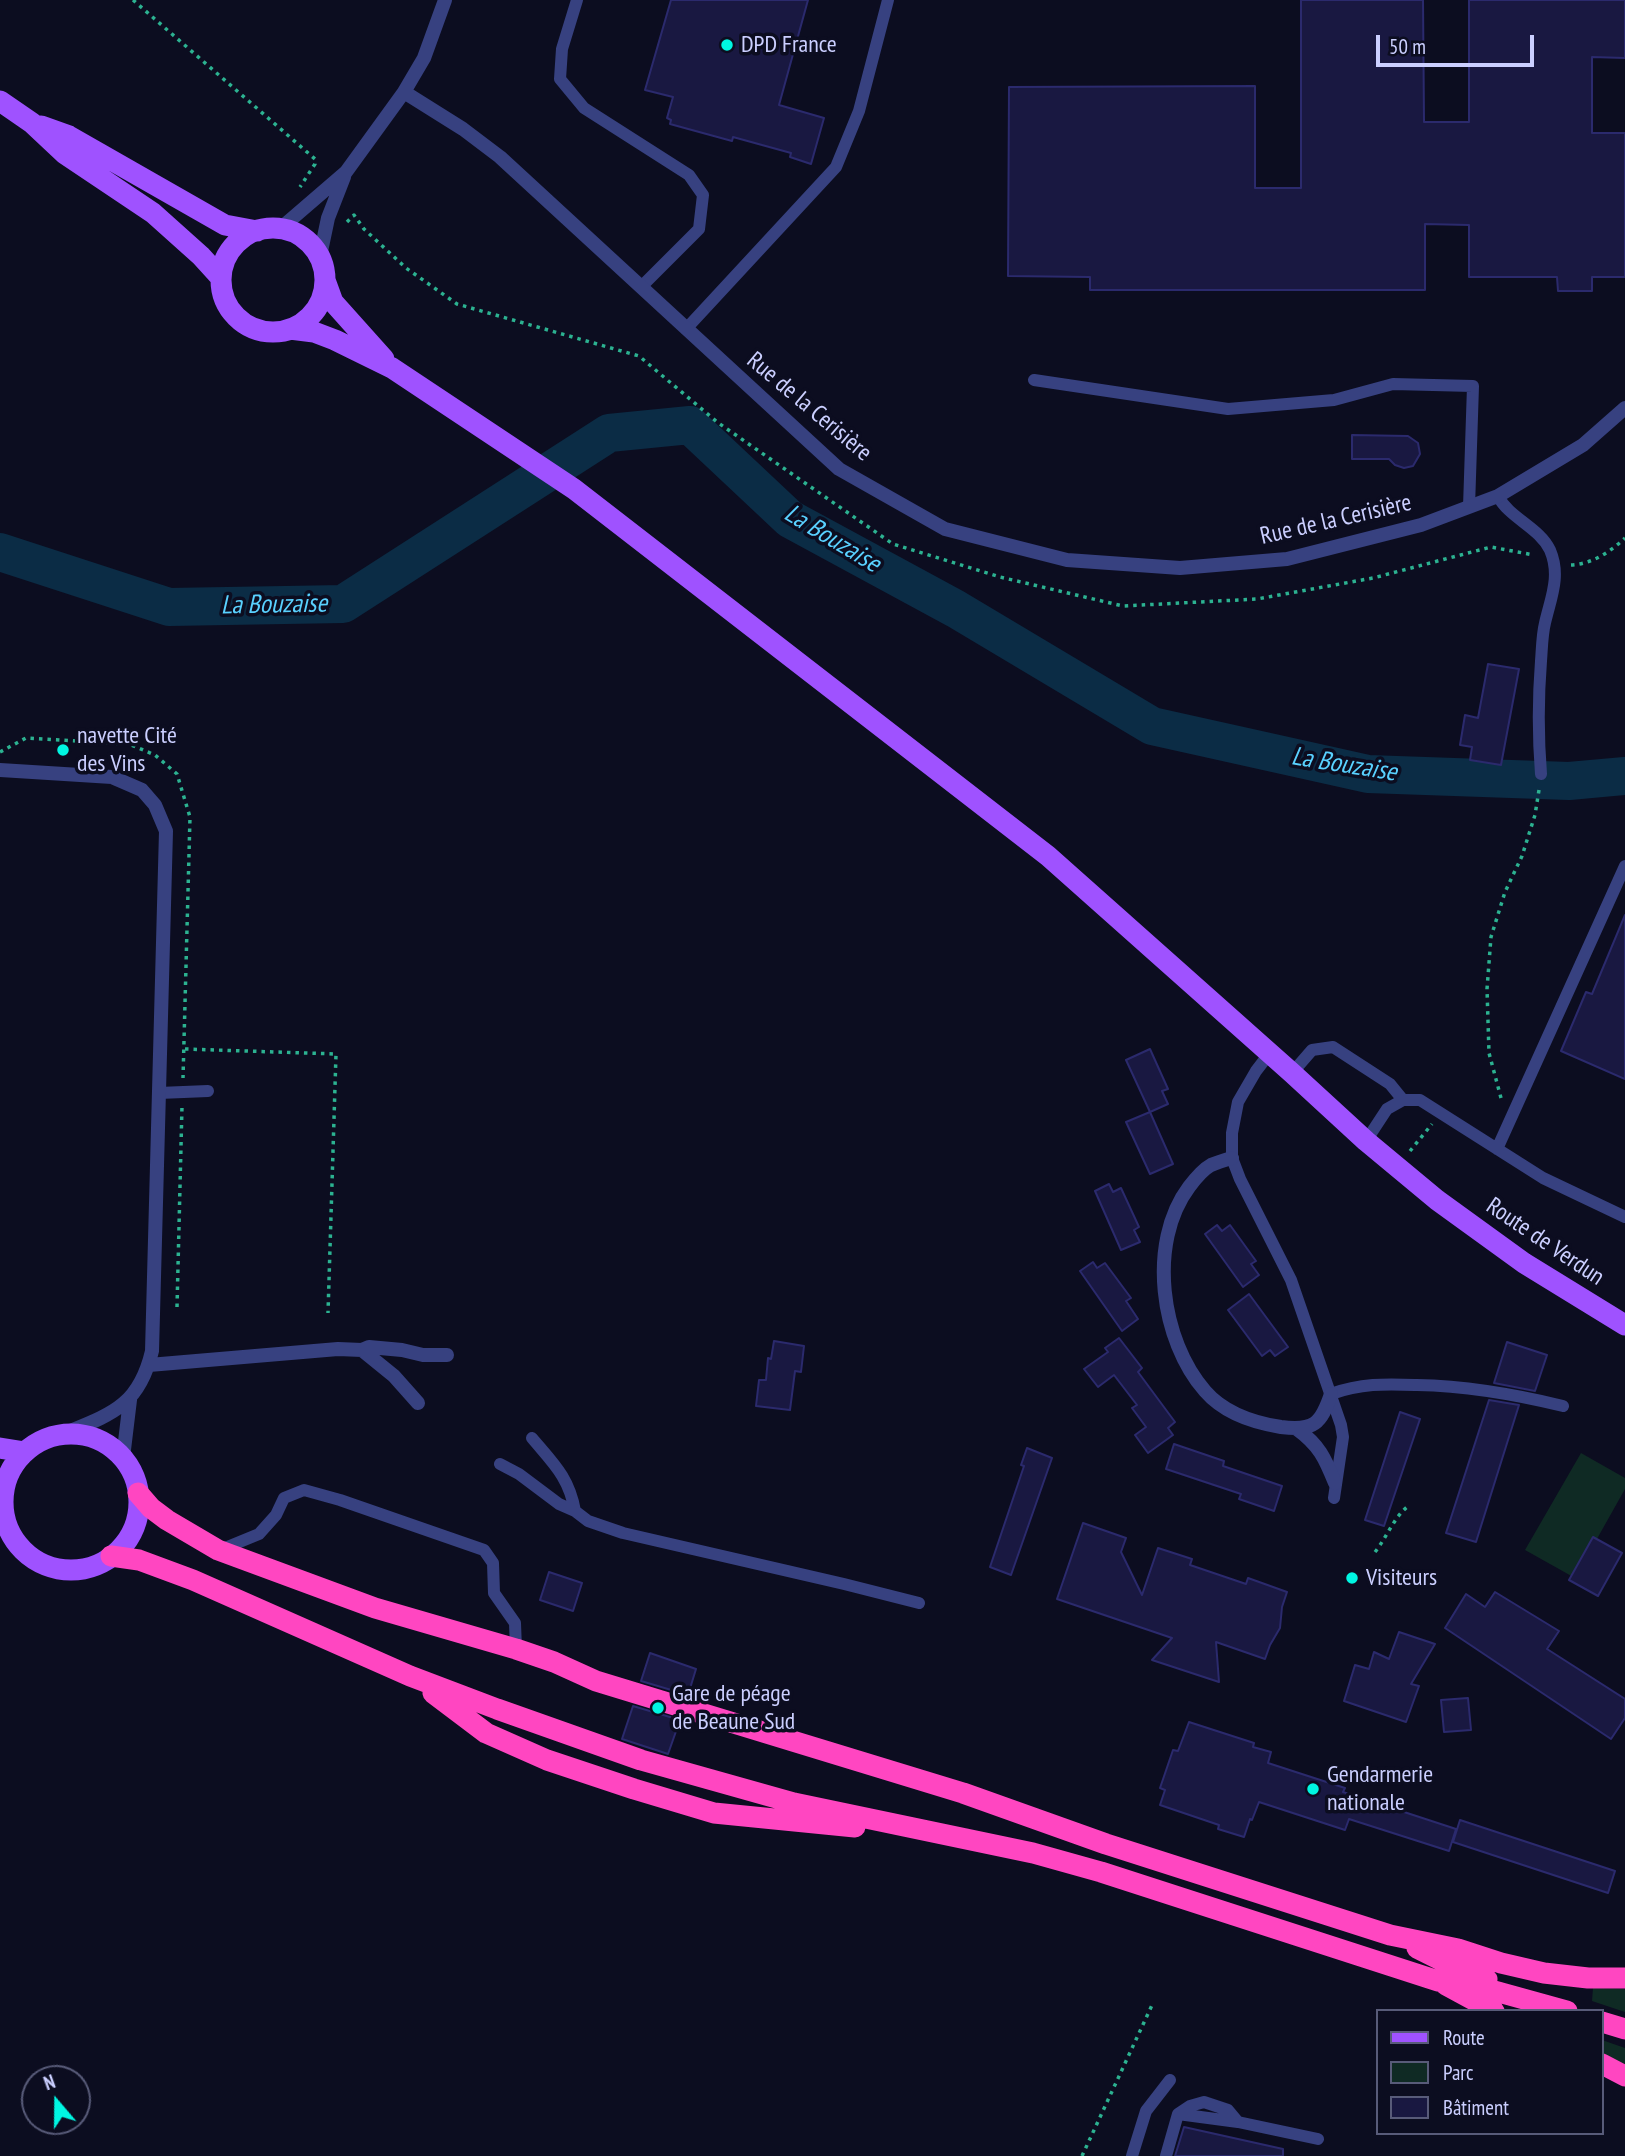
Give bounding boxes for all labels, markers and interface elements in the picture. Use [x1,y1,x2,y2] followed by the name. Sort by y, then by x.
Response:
[1380,21,1538,65] scale bar
[741,31,837,59] place label: DPD France
[1389,33,1426,60] text: 50 m
[719,37,735,53] marker: DPD France
[741,346,877,468] street label: Rue de la Cerisière
[1258,489,1414,551] street label: Rue de la Cerisière
[779,498,885,580] water label: La Bouzaise
[221,588,327,622] water label: La Bouzaise
[77,722,177,778] place label: navette Cité des Vins
[1289,741,1399,789] water label: La Bouzaise
[55,742,71,758] marker: navette Cité des Vins
[1481,1192,1609,1292] street label: Route de Verdun
[1366,1564,1437,1592] place label: Visiteurs
[1344,1570,1360,1586] marker: Visiteurs
[672,1680,795,1736] place label: Gare de péage de Beaune Sud
[650,1700,666,1716] marker: Gare de péage de Beaune Sud
[1327,1761,1433,1817] place label: Gendarmerie nationale
[1305,1781,1321,1797] marker: Gendarmerie nationale
[1376,2009,1604,2135] legend
[1443,2024,1485,2051] text: Route
[1443,2059,1474,2086] text: Parc
[21,2065,91,2135] north arrow
[41,2069,58,2095] text: N
[1443,2094,1509,2121] text: Bâtiment

